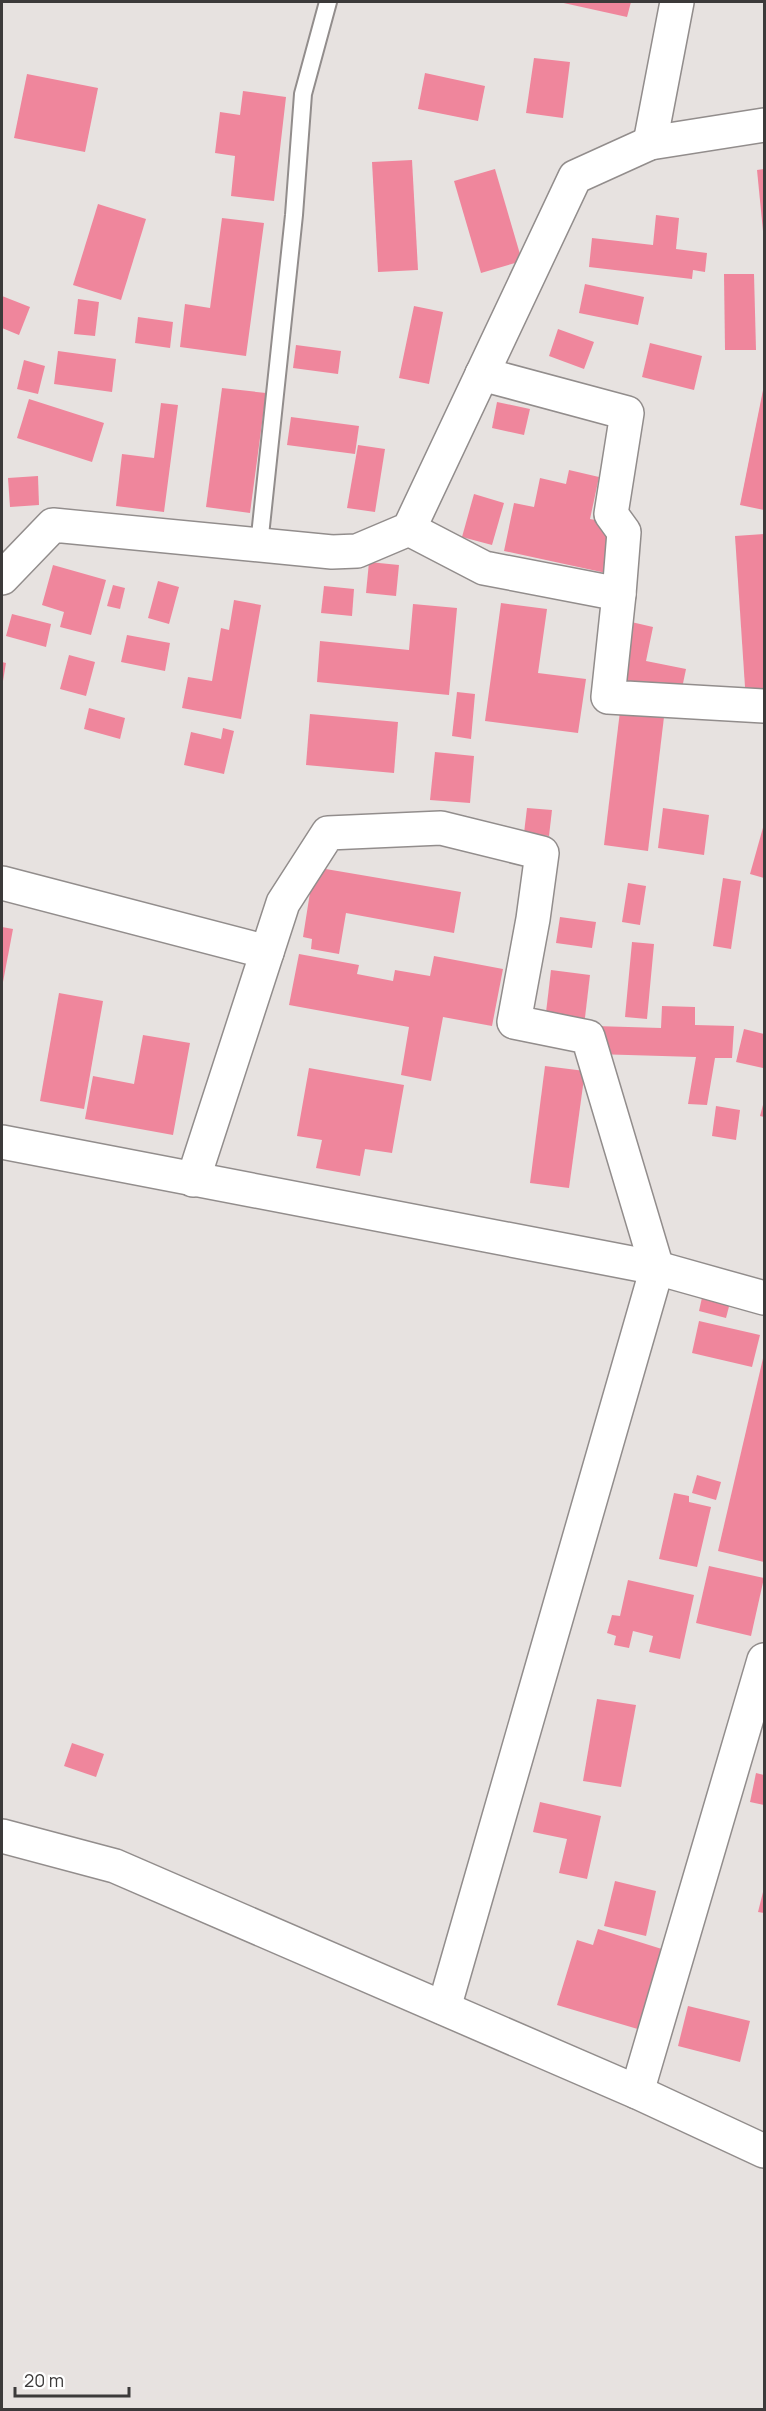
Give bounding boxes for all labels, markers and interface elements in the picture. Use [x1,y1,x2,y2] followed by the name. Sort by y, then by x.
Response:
[15,2360,129,2398] scale bar
[24,2368,64,2392] text: 20 m

